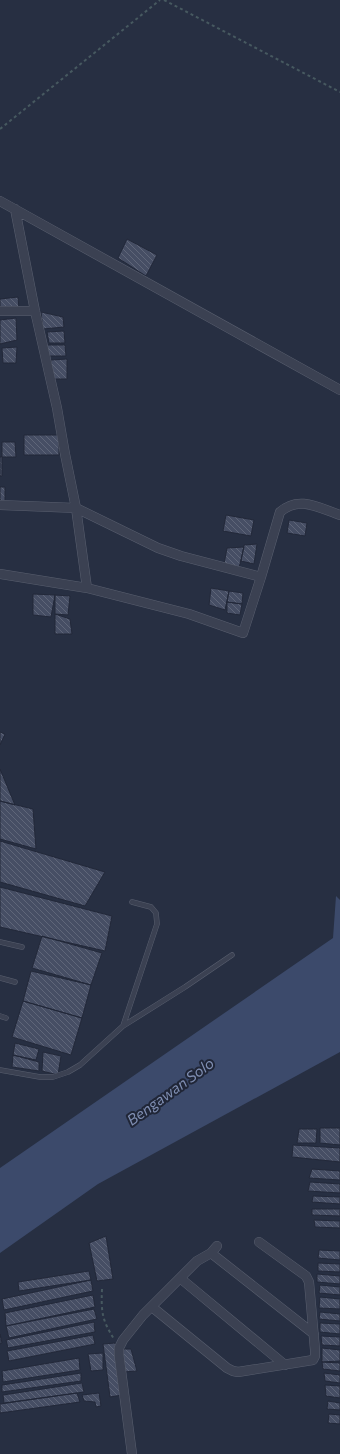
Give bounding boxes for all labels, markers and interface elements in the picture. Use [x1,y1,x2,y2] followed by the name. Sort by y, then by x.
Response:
[123,1053,217,1129] water label: Bengawan Solo

